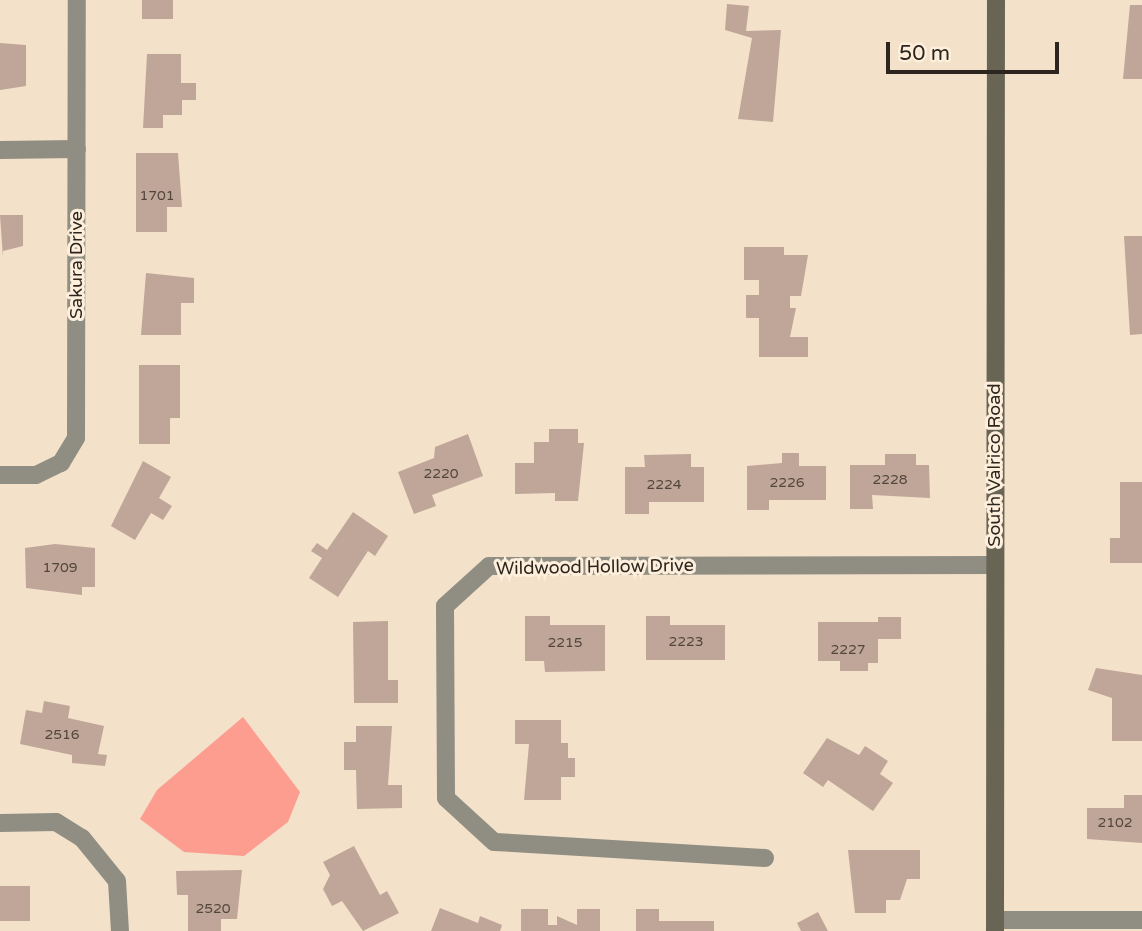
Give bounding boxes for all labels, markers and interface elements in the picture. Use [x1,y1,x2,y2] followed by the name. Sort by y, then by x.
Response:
[890,28,1063,72] scale bar
[899,41,950,66] text: 50 m
[139,188,175,204] house number: 1701
[65,211,87,319] street label: Sakura Drive
[983,383,1005,547] street label: South Valrico Road
[423,466,459,482] house number: 2220
[872,472,908,488] house number: 2228
[769,475,805,491] house number: 2226
[646,477,682,493] house number: 2224
[496,554,694,580] street label: Wildwood Hollow Drive
[42,560,78,576] house number: 1709
[668,634,704,650] house number: 2223
[547,635,583,651] house number: 2215
[830,642,866,658] house number: 2227
[44,727,80,743] house number: 2516
[1097,815,1133,831] house number: 2102
[195,901,231,917] house number: 2520

